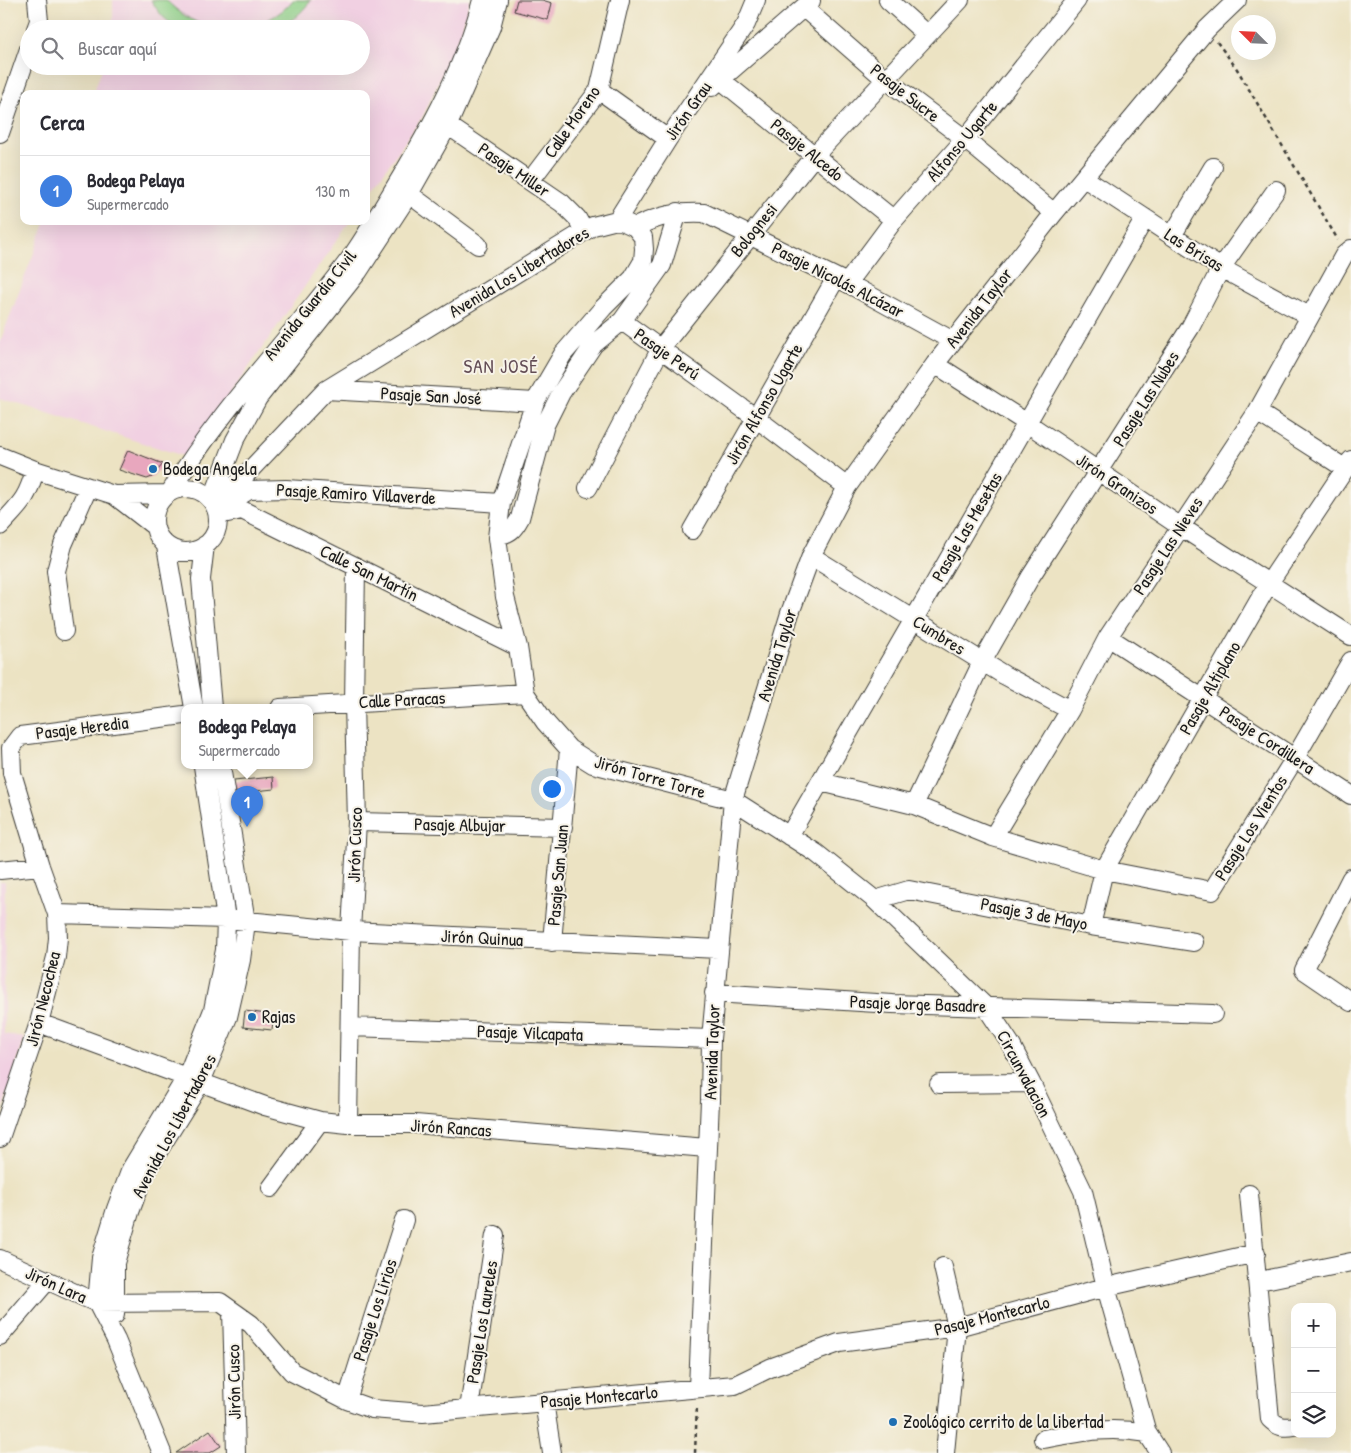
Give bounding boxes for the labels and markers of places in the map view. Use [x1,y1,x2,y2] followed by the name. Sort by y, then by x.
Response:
[163,456,257,481] place label: Bodega Angela
[147,463,159,475] marker: Bodega Angela
[231,786,263,827] pin: 1
[262,1004,296,1029] place label: Rajas
[246,1011,258,1023] marker: Rajas
[903,1409,1104,1434] place label: Zoológico cerrito de la libertad
[887,1416,899,1428] marker: Zoológico cerrito de la libertad

